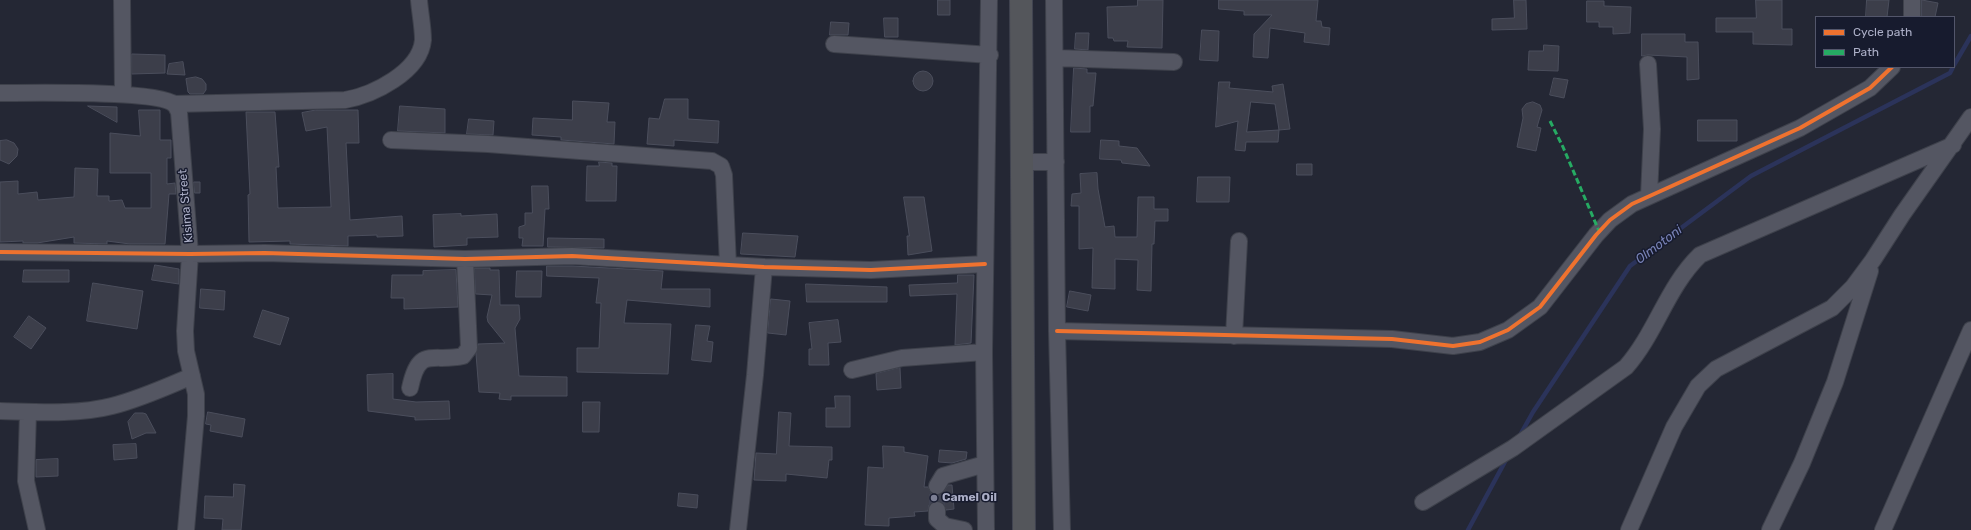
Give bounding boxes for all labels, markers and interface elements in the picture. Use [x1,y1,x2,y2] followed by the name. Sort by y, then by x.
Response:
[1815,16,1955,68] legend
[1853,25,1912,39] text: Cycle path
[1853,45,1879,59] text: Path
[176,168,196,244] street label: Kisima Street
[1633,222,1685,268] water label: Olmotoni
[942,491,997,505] place label: Camel Oil
[929,493,939,503] marker: Camel Oil

